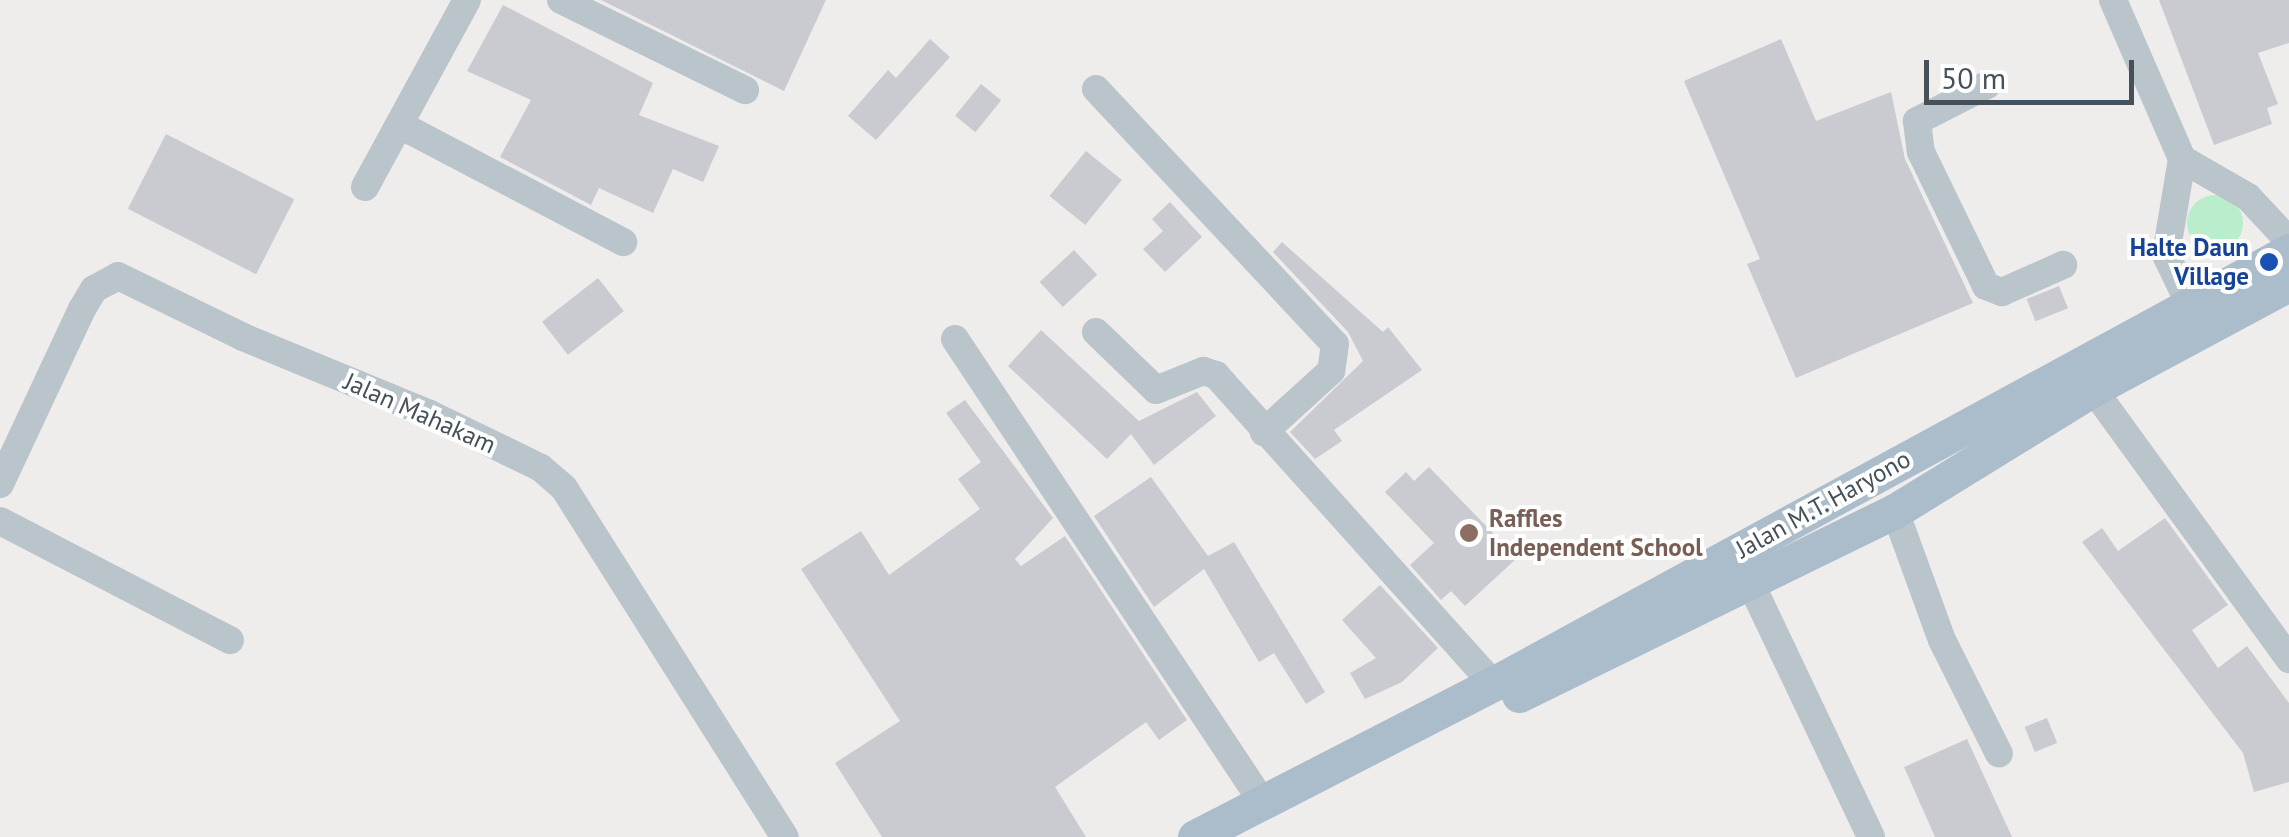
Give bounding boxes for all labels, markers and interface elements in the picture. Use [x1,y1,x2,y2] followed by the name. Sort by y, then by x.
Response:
[1929,40,2139,102] scale bar
[1941,58,2006,97] text: 50 m
[2130,233,2249,292] place label: Halte Daun Village
[2258,251,2280,273] marker: Halte Daun Village
[340,366,500,460] street label: Jalan Mahakam
[1730,443,1916,565] street label: Jalan M.T. Haryono
[1489,504,1702,563] place label: Raffles Independent School
[1458,522,1480,544] marker: Raffles Independent School

